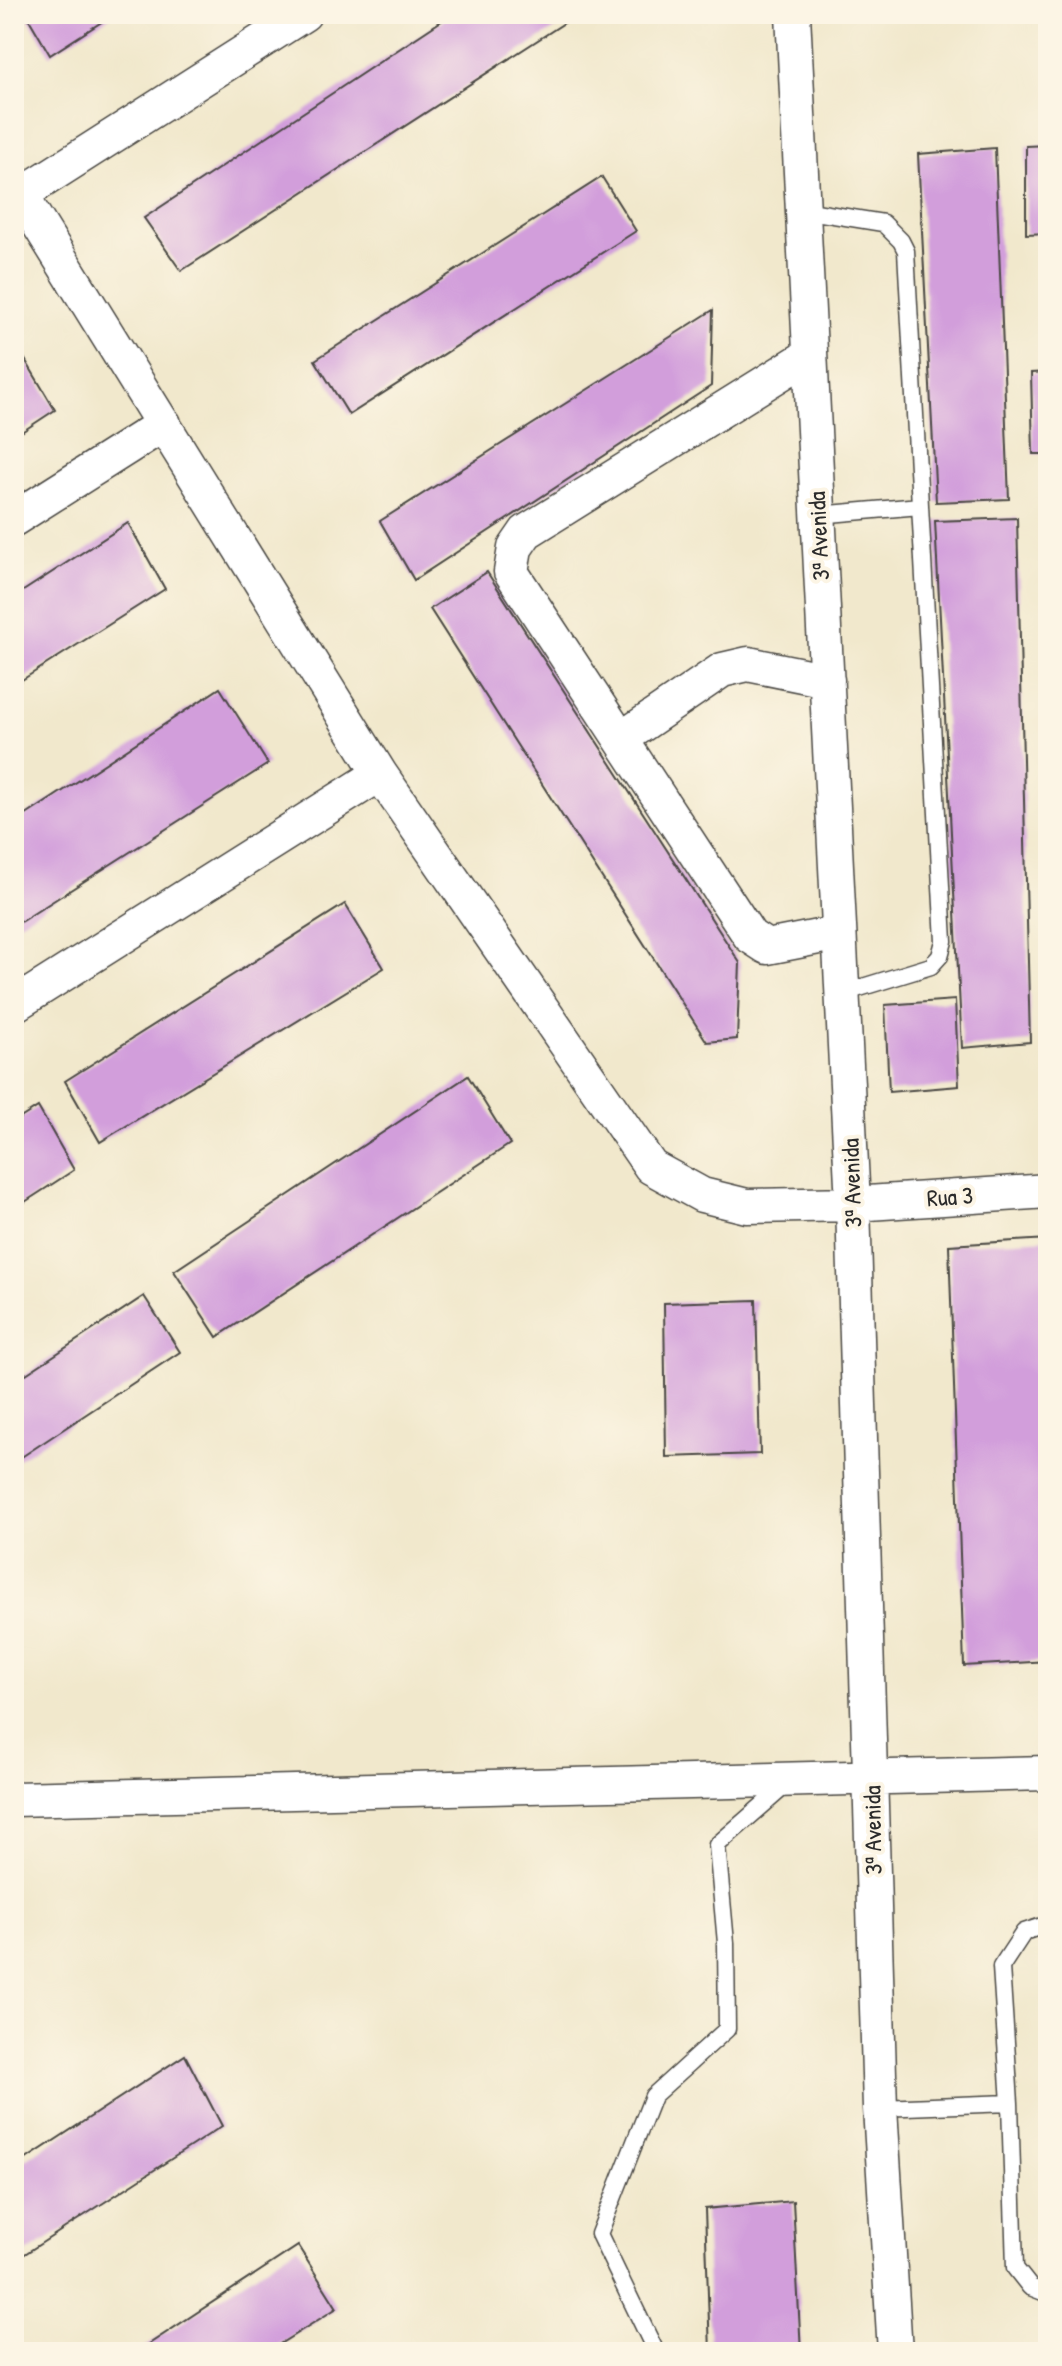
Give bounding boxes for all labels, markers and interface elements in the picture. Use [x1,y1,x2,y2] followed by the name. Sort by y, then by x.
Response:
[800,491,836,581] street label: 3ª Avenida
[833,1138,869,1228] street label: 3ª Avenida
[926,1178,974,1214] street label: Rua 3
[855,1785,889,1875] street label: 3ª Avenida

